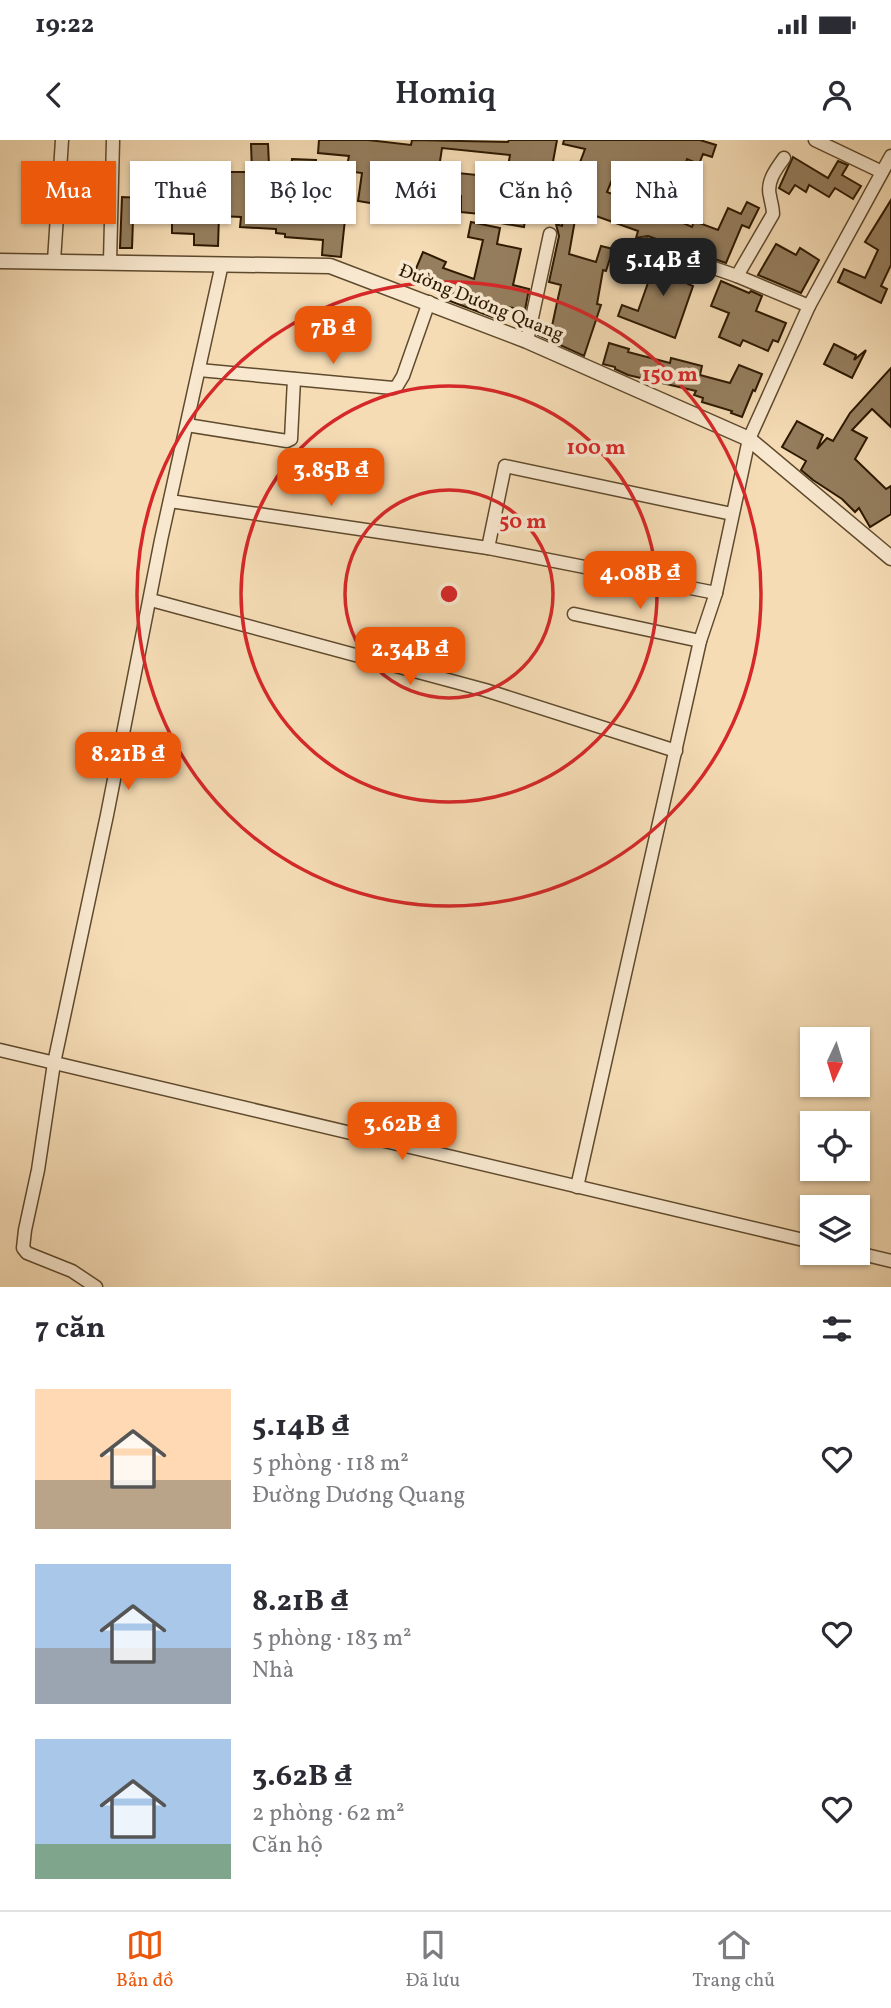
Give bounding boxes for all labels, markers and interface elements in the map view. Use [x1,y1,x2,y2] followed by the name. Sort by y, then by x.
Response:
[35,7,94,43] text: 19:22
[395,73,496,117] text: Homiq
[35,76,73,114] icon: back
[818,76,856,114] icon: person
[21,161,116,224] chip: Mua
[130,161,231,224] chip: Thuê
[245,161,356,224] chip: Bộ lọc
[370,161,461,224] chip: Mới
[475,161,597,224] chip: Căn hộ
[611,161,703,224] chip: Nhà
[598,239,728,298] pin: 5.14B ₫
[626,245,700,277] text: 5.14B ₫
[394,258,568,348] street label: Đường Dương Quang
[292,306,374,366] pin: 7B ₫
[310,313,356,345] text: 7B ₫
[642,361,698,390] text: 150 m
[566,434,626,463] text: 100 m
[266,448,396,508] pin: 3.85B ₫
[293,455,369,487] text: 3.85B ₫
[499,508,547,537] text: 50 m
[575,552,705,611] pin: 4.08B ₫
[599,558,681,590] text: 4.08B ₫
[437,582,461,606] centre of rings
[345,628,475,687] pin: 2.34B ₫
[371,634,449,666] text: 2.34B ₫
[63,732,193,792] pin: 8.21B ₫
[91,739,165,771] text: 8.21B ₫
[800,1027,870,1097] north arrow
[800,1027,870,1265] map controls
[337,1102,467,1162] pin: 3.62B ₫
[364,1109,440,1141] text: 3.62B ₫
[800,1111,870,1181] button: locate
[800,1195,870,1265] button: layers
[35,1308,105,1350] text: 7 căn
[818,1310,856,1348] icon: filters
[252,1406,350,1448] text: 5.14B ₫
[91,1417,175,1501] icon: home
[818,1440,856,1478] icon: heart
[252,1448,409,1480] text: 5 phòng · 118 m²
[252,1480,465,1512] text: Đường Dương Quang
[252,1581,348,1623] text: 8.21B ₫
[91,1592,175,1676] icon: home
[818,1615,856,1653] icon: heart
[252,1623,412,1655] text: 5 phòng · 183 m²
[252,1655,294,1687] text: Nhà
[252,1756,352,1798] text: 3.62B ₫
[91,1767,175,1851] icon: home
[818,1790,856,1828] icon: heart
[252,1798,405,1830] text: 2 phòng · 62 m²
[252,1830,323,1862] text: Căn hộ
[116,1926,173,1994] tab: Bản đồ
[405,1926,460,1994] tab: Đã lưu
[692,1926,775,1994] tab: Trang chủ

